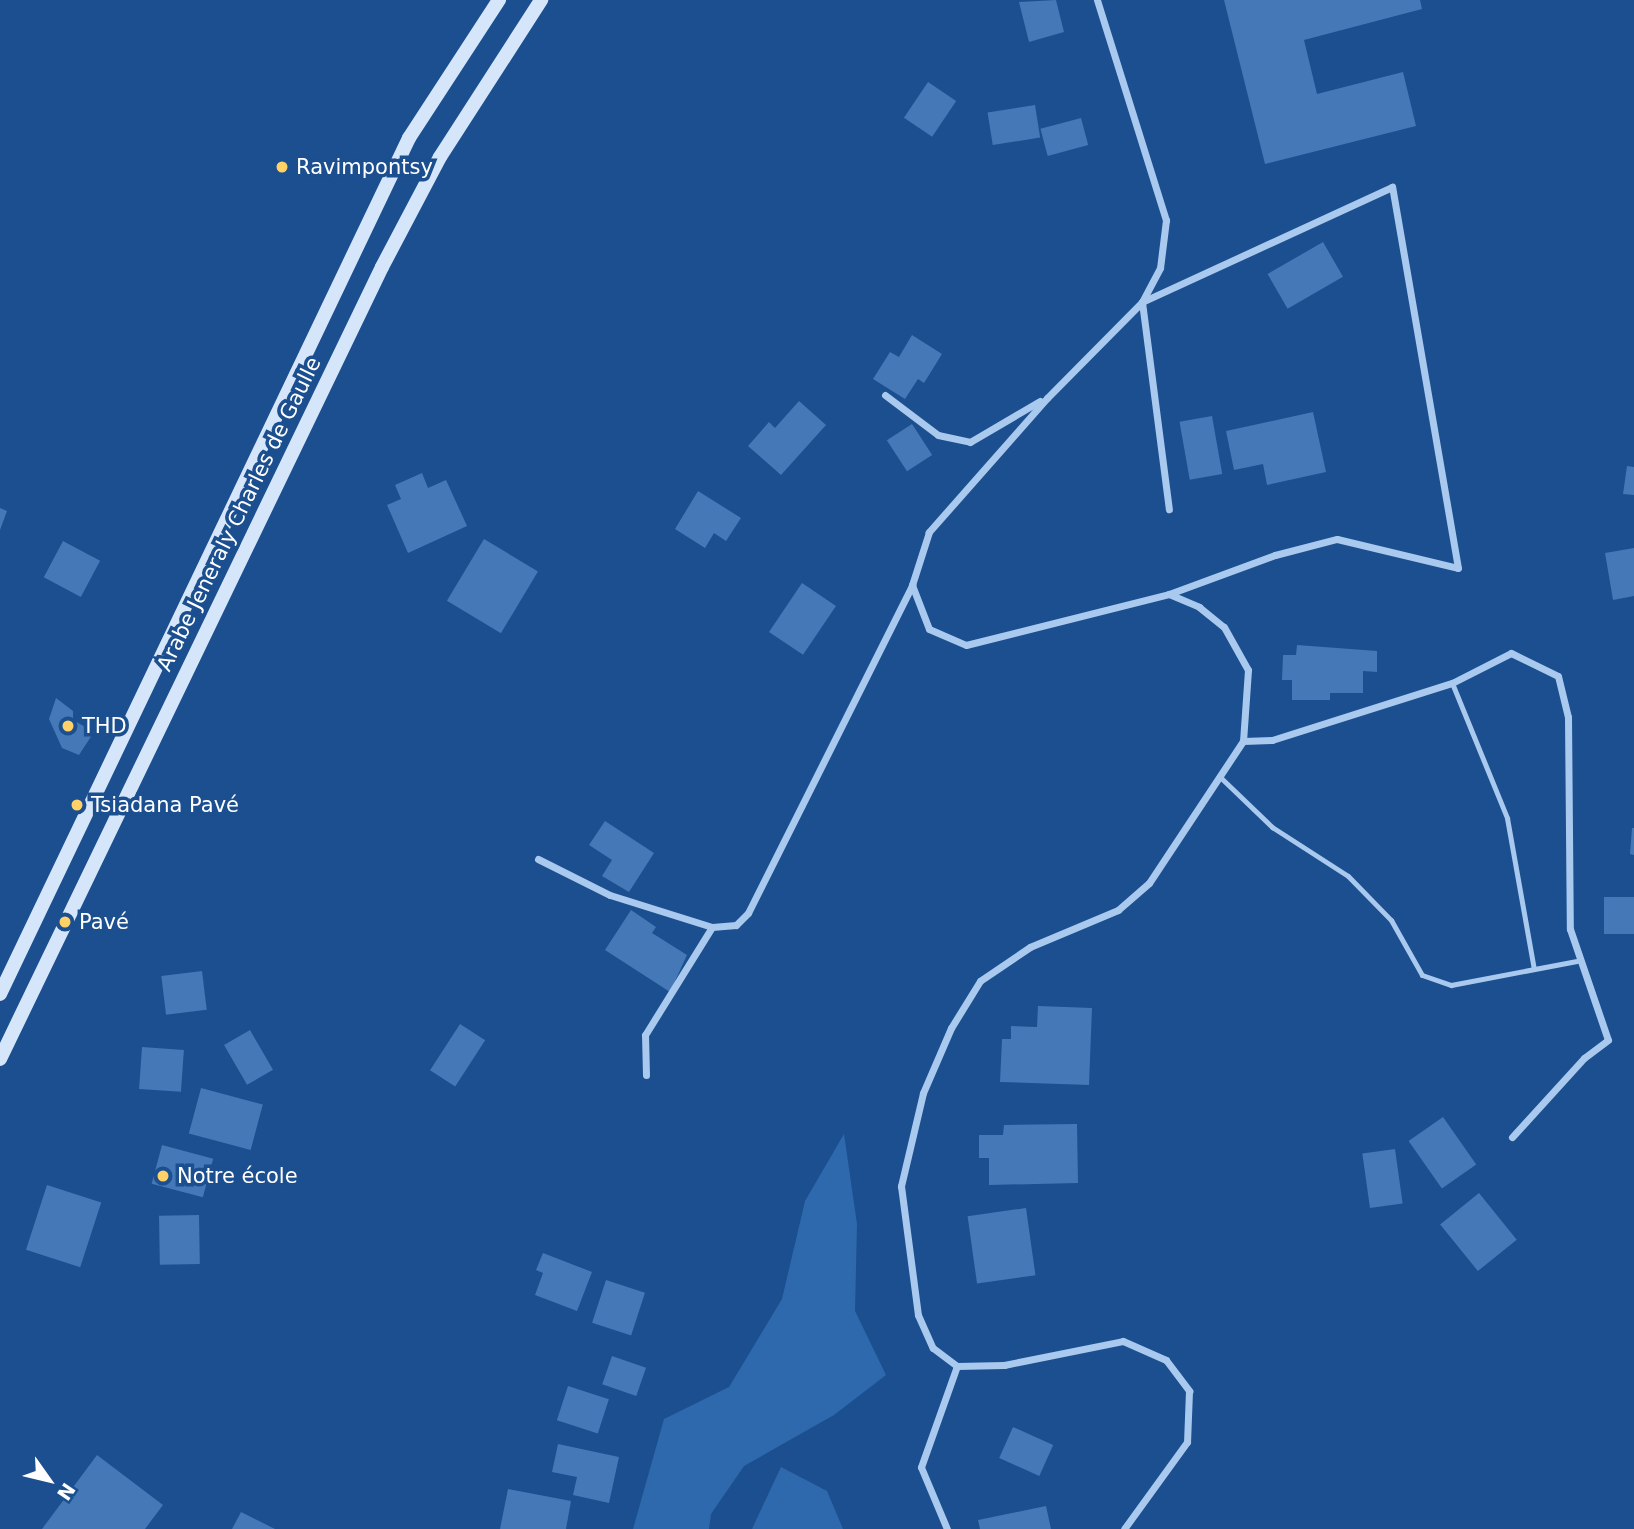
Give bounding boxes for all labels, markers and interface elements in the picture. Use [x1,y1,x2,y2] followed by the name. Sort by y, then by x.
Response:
[296,154,433,180] place label: Ravimpontsy
[274,159,290,175] marker: Ravimpontsy
[152,353,326,675] street label: Arabe Jeneraly Charles de Gaulle
[82,713,127,739] place label: THD
[60,718,76,734] marker: THD
[91,792,239,818] place label: Tsiadana Pavé
[69,797,85,813] marker: Tsiadana Pavé
[79,909,129,935] place label: Pavé
[57,914,73,930] marker: Pavé
[177,1163,298,1189] place label: Notre école
[155,1168,171,1184] marker: Notre école
[14,1445,84,1515] north arrow
[53,1479,80,1504] text: N

